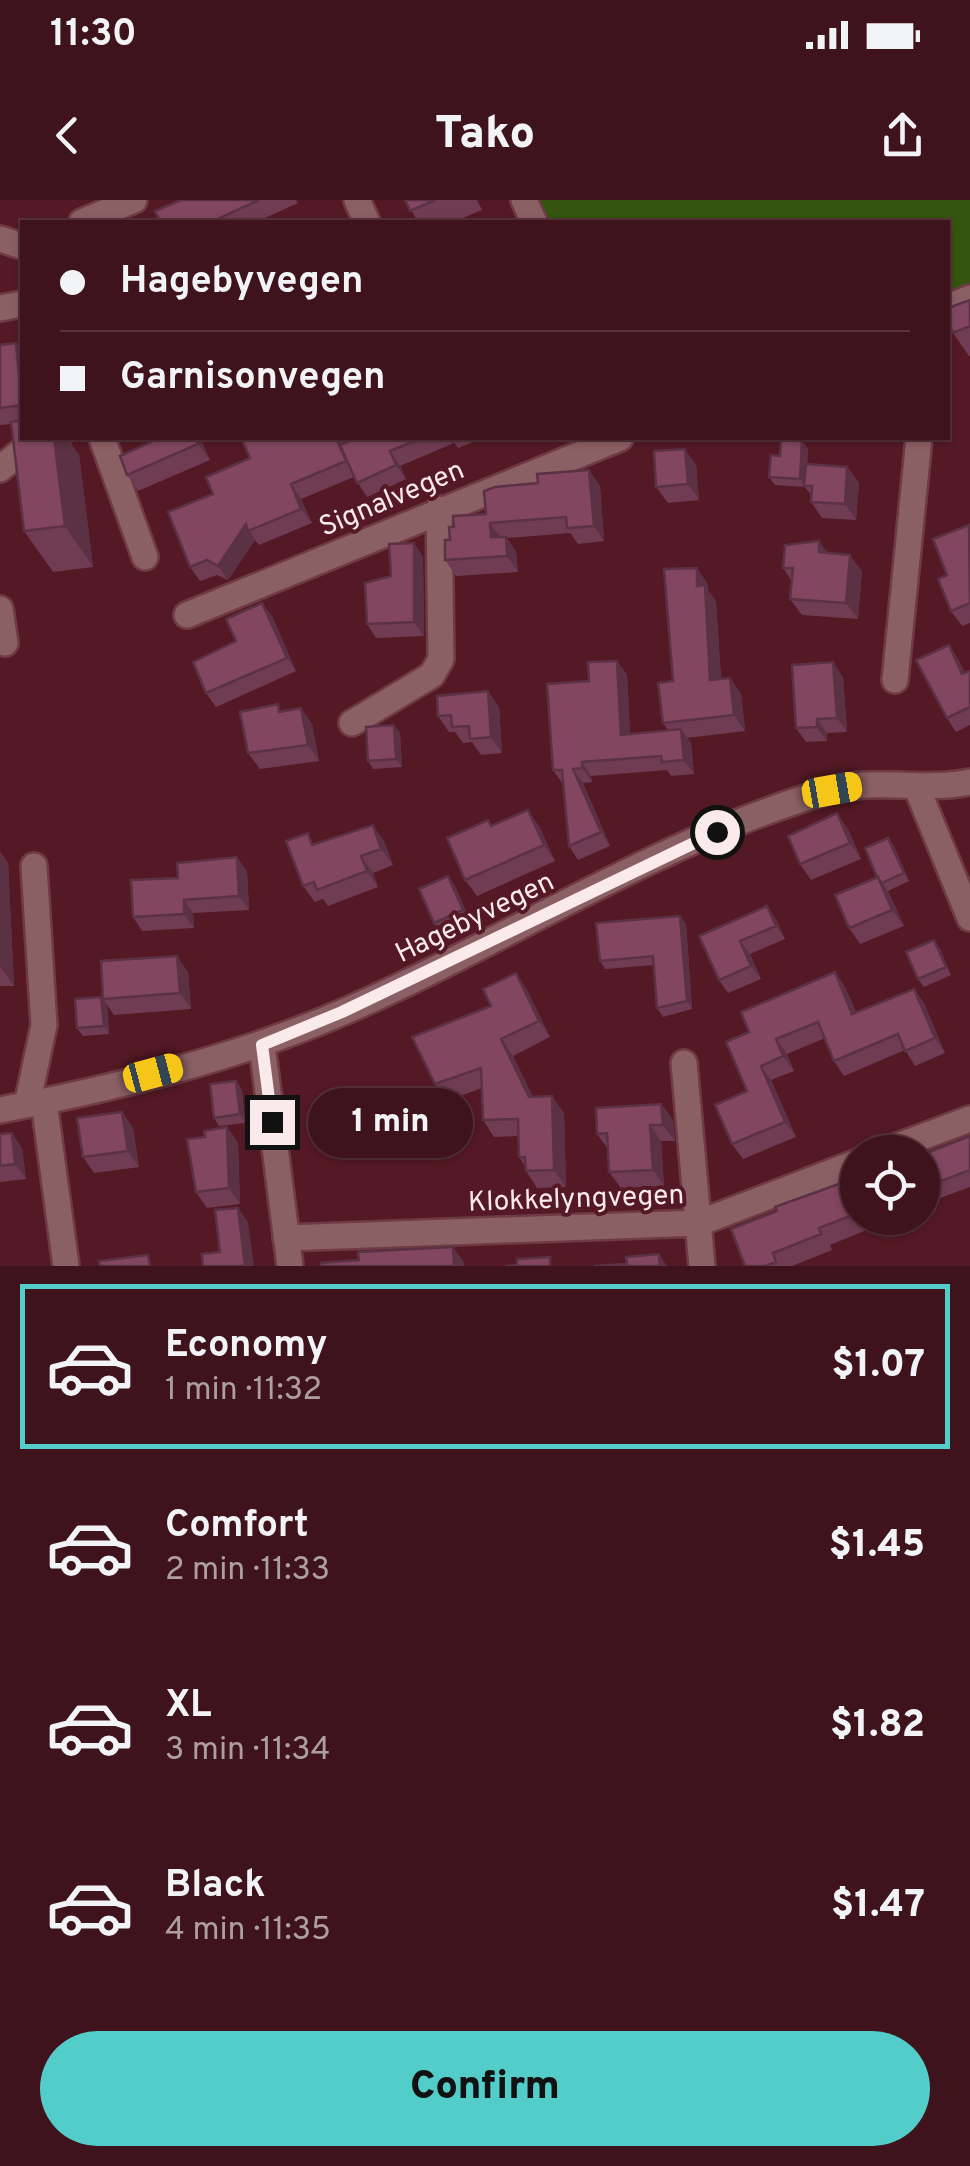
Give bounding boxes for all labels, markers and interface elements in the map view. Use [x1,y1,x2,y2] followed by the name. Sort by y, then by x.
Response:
[50,11,137,60] text: 11:30
[435,107,535,164] text: Tako
[40,108,95,163] icon: back
[875,108,930,163] icon: share
[120,258,363,307] text: Hagebyvegen
[120,354,386,403] text: Garnisonvegen
[314,453,470,546] street label: Signalvegen
[800,770,864,810] car
[695,810,740,855] route start
[390,865,561,973] street label: Hagebyvegen
[120,1051,186,1095] car
[307,1087,472,1157] callout: 1 min
[250,1100,295,1145] route end
[351,1103,430,1143] text: 1 min
[840,1135,940,1235] map controls
[840,1135,940,1235] button: locate
[467,1178,685,1222] street label: Klokkelyngvegen
[45,1322,135,1412] icon: car
[165,1322,327,1371] text: Economy
[831,1342,925,1391] text: $1.07
[165,1371,322,1411] text: 1 min · 11:32
[45,1502,135,1592] icon: car
[165,1502,309,1551] text: Comfort
[829,1522,925,1571] text: $1.45
[165,1551,330,1591] text: 2 min · 11:33
[45,1682,135,1772] icon: car
[165,1682,212,1731] text: XL
[830,1702,925,1751] text: $1.82
[165,1731,330,1771] text: 3 min · 11:34
[45,1862,135,1952] icon: car
[165,1862,265,1911] text: Black
[831,1882,925,1931] text: $1.47
[165,1911,331,1951] text: 4 min · 11:35
[40,2031,930,2146] button: Confirm

